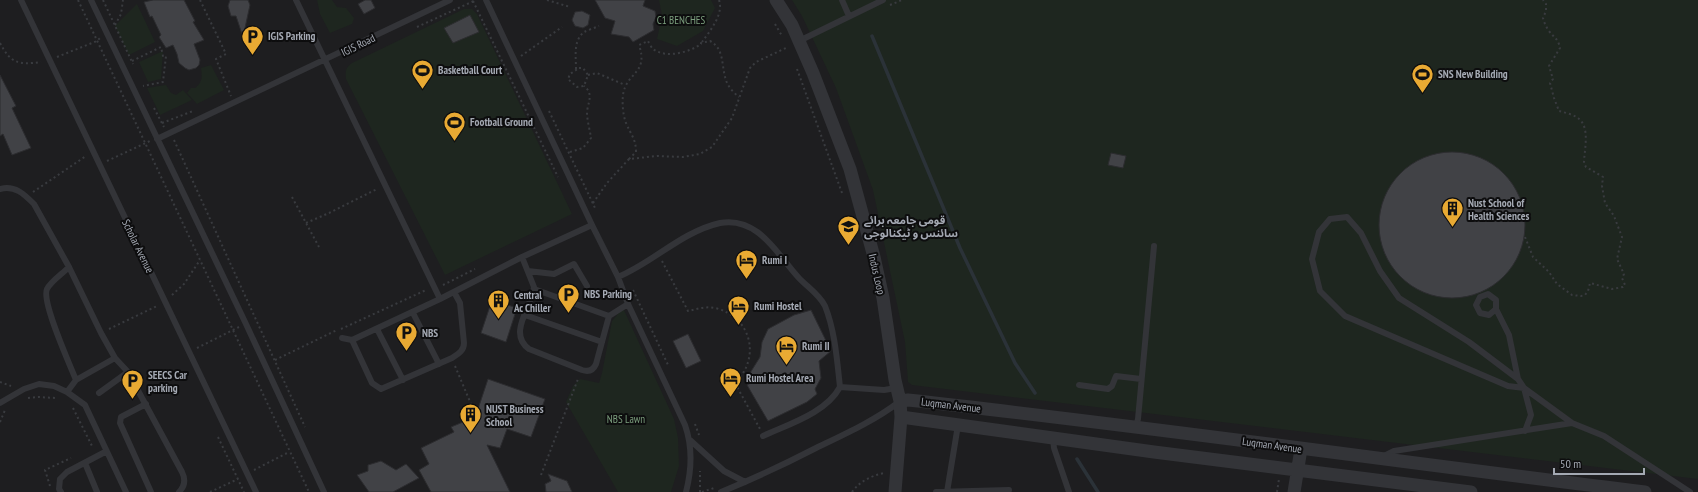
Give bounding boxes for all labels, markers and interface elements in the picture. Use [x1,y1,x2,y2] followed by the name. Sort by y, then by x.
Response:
[657,13,706,27] park label: C1 BENCHES
[240,23,266,56] parking icon: IGIS Parking
[268,29,316,43] place label: IGIS Parking
[339,31,378,59] street label: IGIS Road
[409,57,435,90] sports icon: Basketball Court
[1410,61,1436,94] sports icon: SNS New Building
[438,63,503,77] place label: Basketball Court
[1438,67,1508,81] place label: SNS New Building
[441,109,467,142] sports icon: Football Ground
[470,115,533,129] place label: Football Ground
[1439,196,1465,229] building icon: Nust School of Health Sciences
[1468,196,1529,223] place label: Nust School of Health Sciences
[836,213,862,246] school or university icon: قومی جامعہ برائے سائنس و ٹیکنالوجی
[864,213,958,240] place label: قومی جامعہ برائے سائنس و ٹیکنالوجی
[119,217,157,276] street label: Scholar Avenue
[733,247,759,280] hotel icon: Rumi I
[866,252,889,296] street label: Indus Loop
[762,253,787,267] place label: Rumi I
[555,281,581,314] parking icon: NBS Parking
[584,287,632,301] place label: NBS Parking
[486,288,512,321] building icon: Central Ac Chiller
[513,288,552,315] place label: Central Ac Chiller
[725,293,751,326] hotel icon: Rumi Hostel
[754,299,802,313] place label: Rumi Hostel
[393,320,419,353] parking icon: NBS
[422,326,438,340] place label: NBS
[774,333,800,366] hotel icon: Rumi II
[802,339,830,353] place label: Rumi II
[717,365,743,398] hotel icon: Rumi Hostel Area
[120,368,146,401] parking icon: SEECS Car parking
[148,368,188,395] place label: SEECS Car parking
[746,371,814,385] place label: Rumi Hostel Area
[920,394,982,416] street label: Luqman Avenue
[458,402,484,435] building icon: NUST Business School
[486,402,544,429] place label: NUST Business School
[607,412,645,426] park label: NBS Lawn
[1241,434,1303,456] street label: Luqman Avenue
[1554,450,1644,476] scale bar
[1560,456,1581,471] text: 50 m

